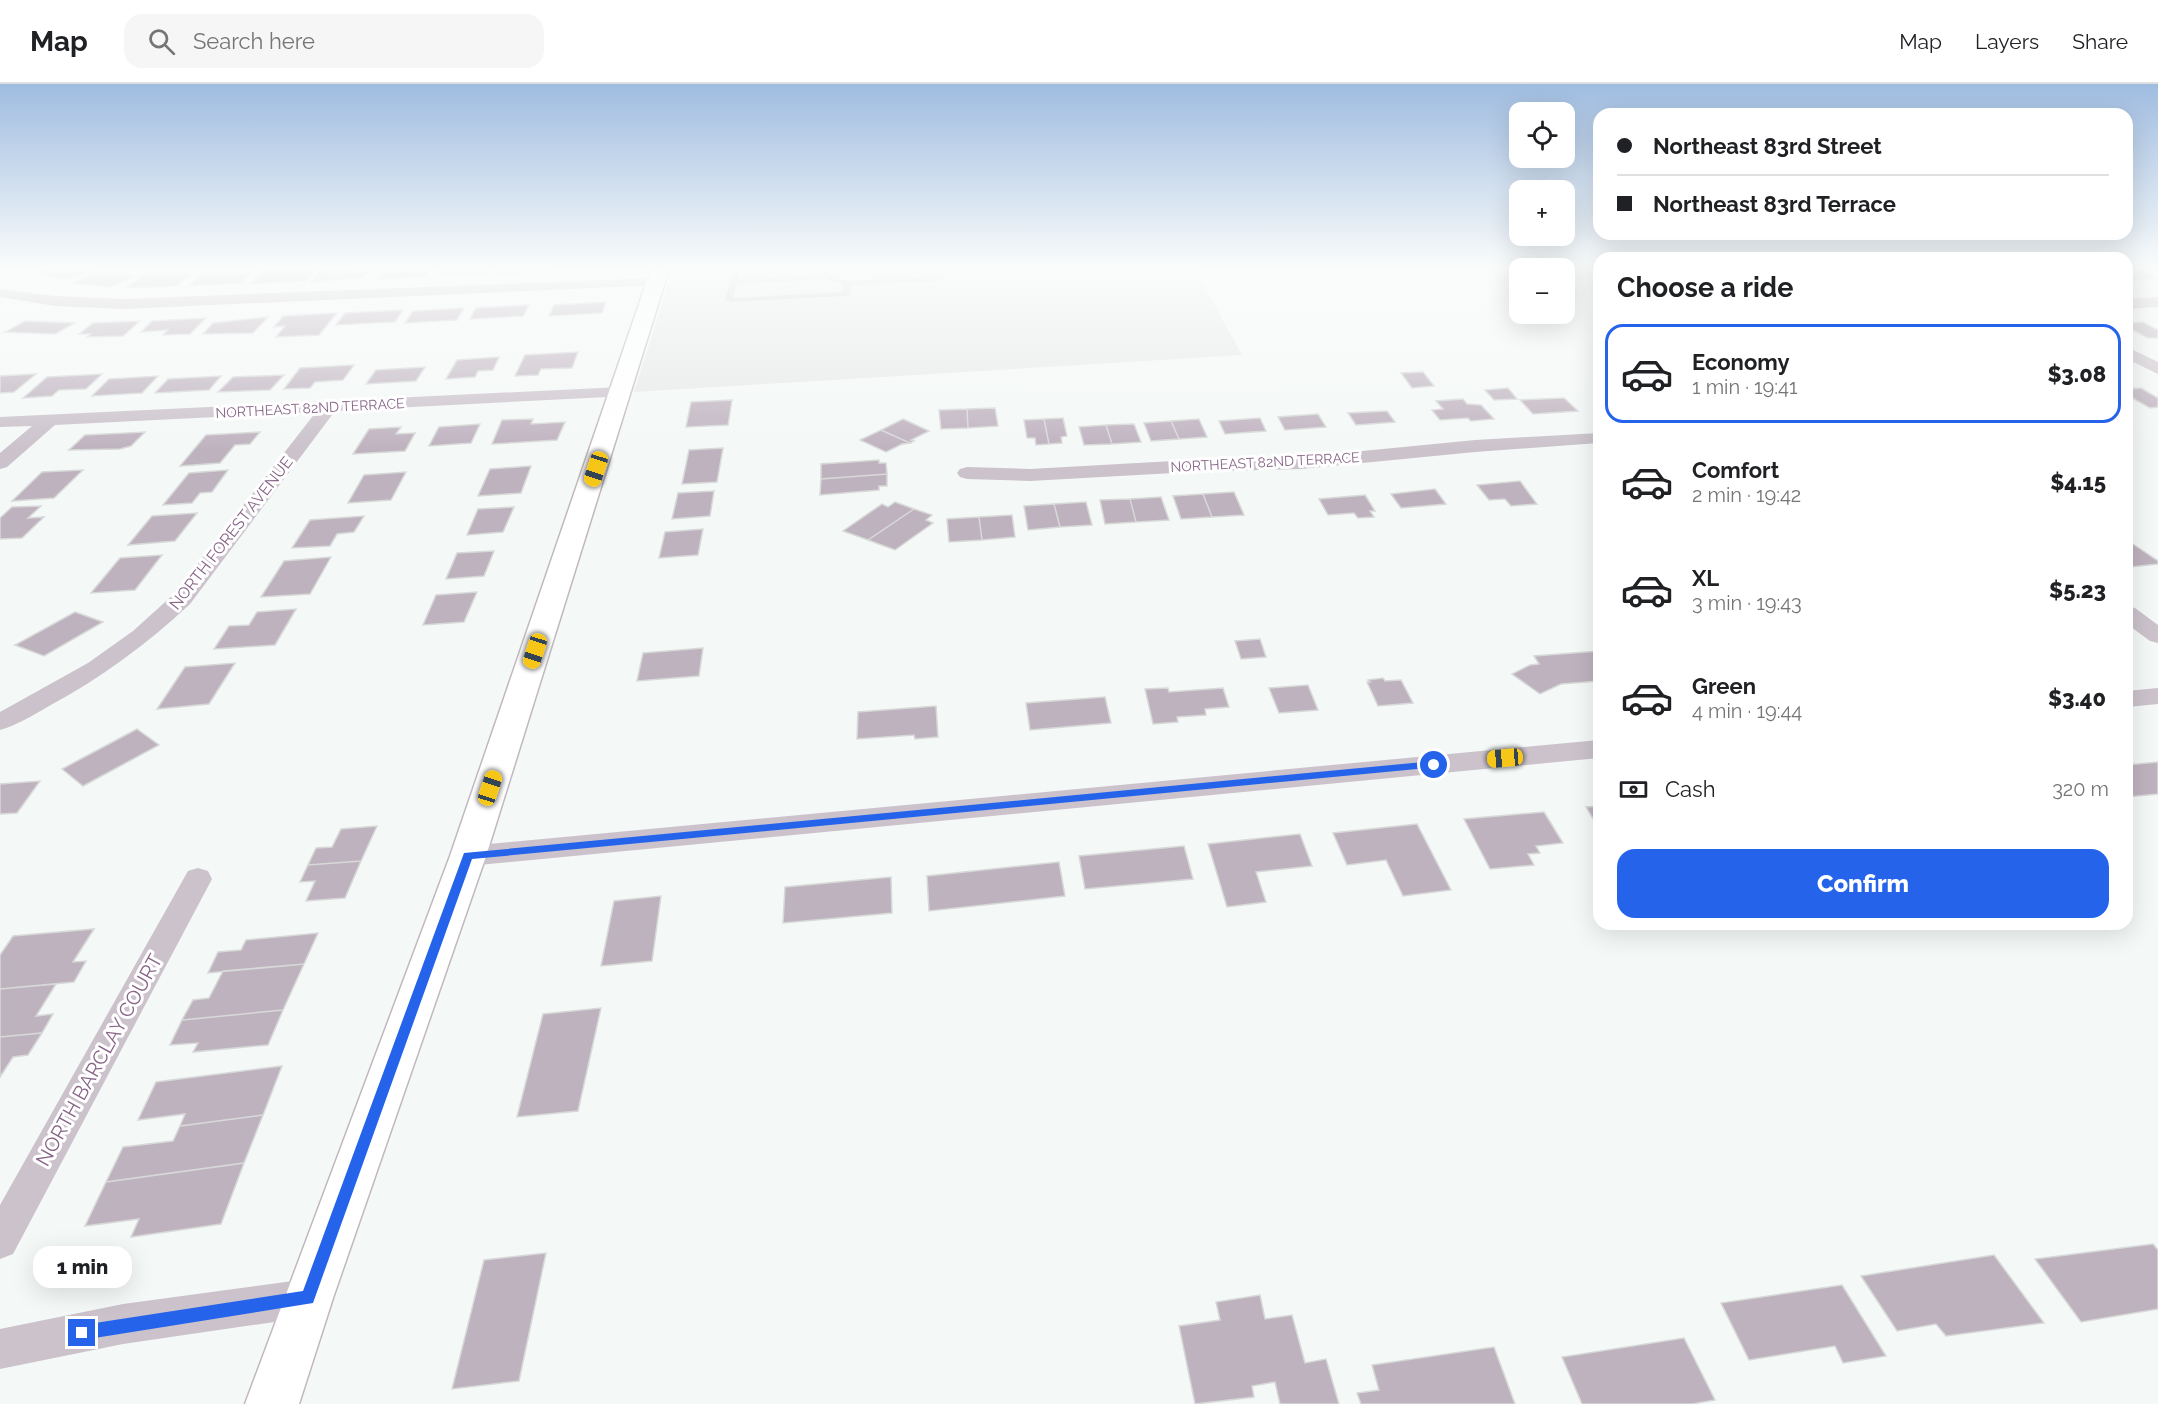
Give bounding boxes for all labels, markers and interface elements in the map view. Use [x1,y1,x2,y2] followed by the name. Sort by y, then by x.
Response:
[124,14,544,68] search box
[30,25,88,58] text: Map
[145,25,178,58] icon: search
[193,28,315,54] text: Search here
[1899,29,1942,54] text: Map
[1975,29,2039,54] text: Layers
[2072,29,2128,54] text: Share
[1509,102,1575,324] map controls
[1509,102,1575,168] button: locate
[1653,133,1882,159] text: Northeast 83rd Street
[1509,180,1575,246] button: +
[1653,191,1896,217] text: Northeast 83rd Terrace
[1509,258,1575,324] button: −
[1617,272,1793,303] text: Choose a ride
[1620,347,1674,401] icon: car
[1692,349,1790,375] text: Economy
[2047,361,2106,387] text: $3.08
[1692,375,1798,399] text: 1 min · 19:41
[215,395,405,421] street label: NORTHEAST 82ND TERRACE
[582,449,610,489] car
[1170,449,1360,475] street label: NORTHEAST 82ND TERRACE
[165,453,297,613] street label: NORTH FOREST AVENUE
[1620,455,1674,509] icon: car
[1692,457,1779,483] text: Comfort
[2050,469,2106,495] text: $4.15
[1692,483,1801,507] text: 2 min · 19:42
[1620,563,1674,617] icon: car
[1692,565,1719,591] text: XL
[2049,577,2106,603] text: $5.23
[1692,591,1802,615] text: 3 min · 19:43
[521,631,549,671] car
[1620,671,1674,725] icon: car
[1692,673,1756,699] text: Green
[2048,685,2106,711] text: $3.40
[1692,699,1802,723] text: 4 min · 19:44
[1486,747,1524,769] car
[1420,751,1447,778] route start
[476,768,504,808] car
[1617,773,1650,806] icon: cash
[1665,776,1716,802] text: Cash
[2052,777,2109,801] text: 320 m
[1617,849,2109,918] button: Confirm
[31,950,167,1170] street label: NORTH BARCLAY COURT
[32,1246,132,1288] callout: 1 min
[57,1255,108,1279] text: 1 min
[68,1319,95,1346] route end

